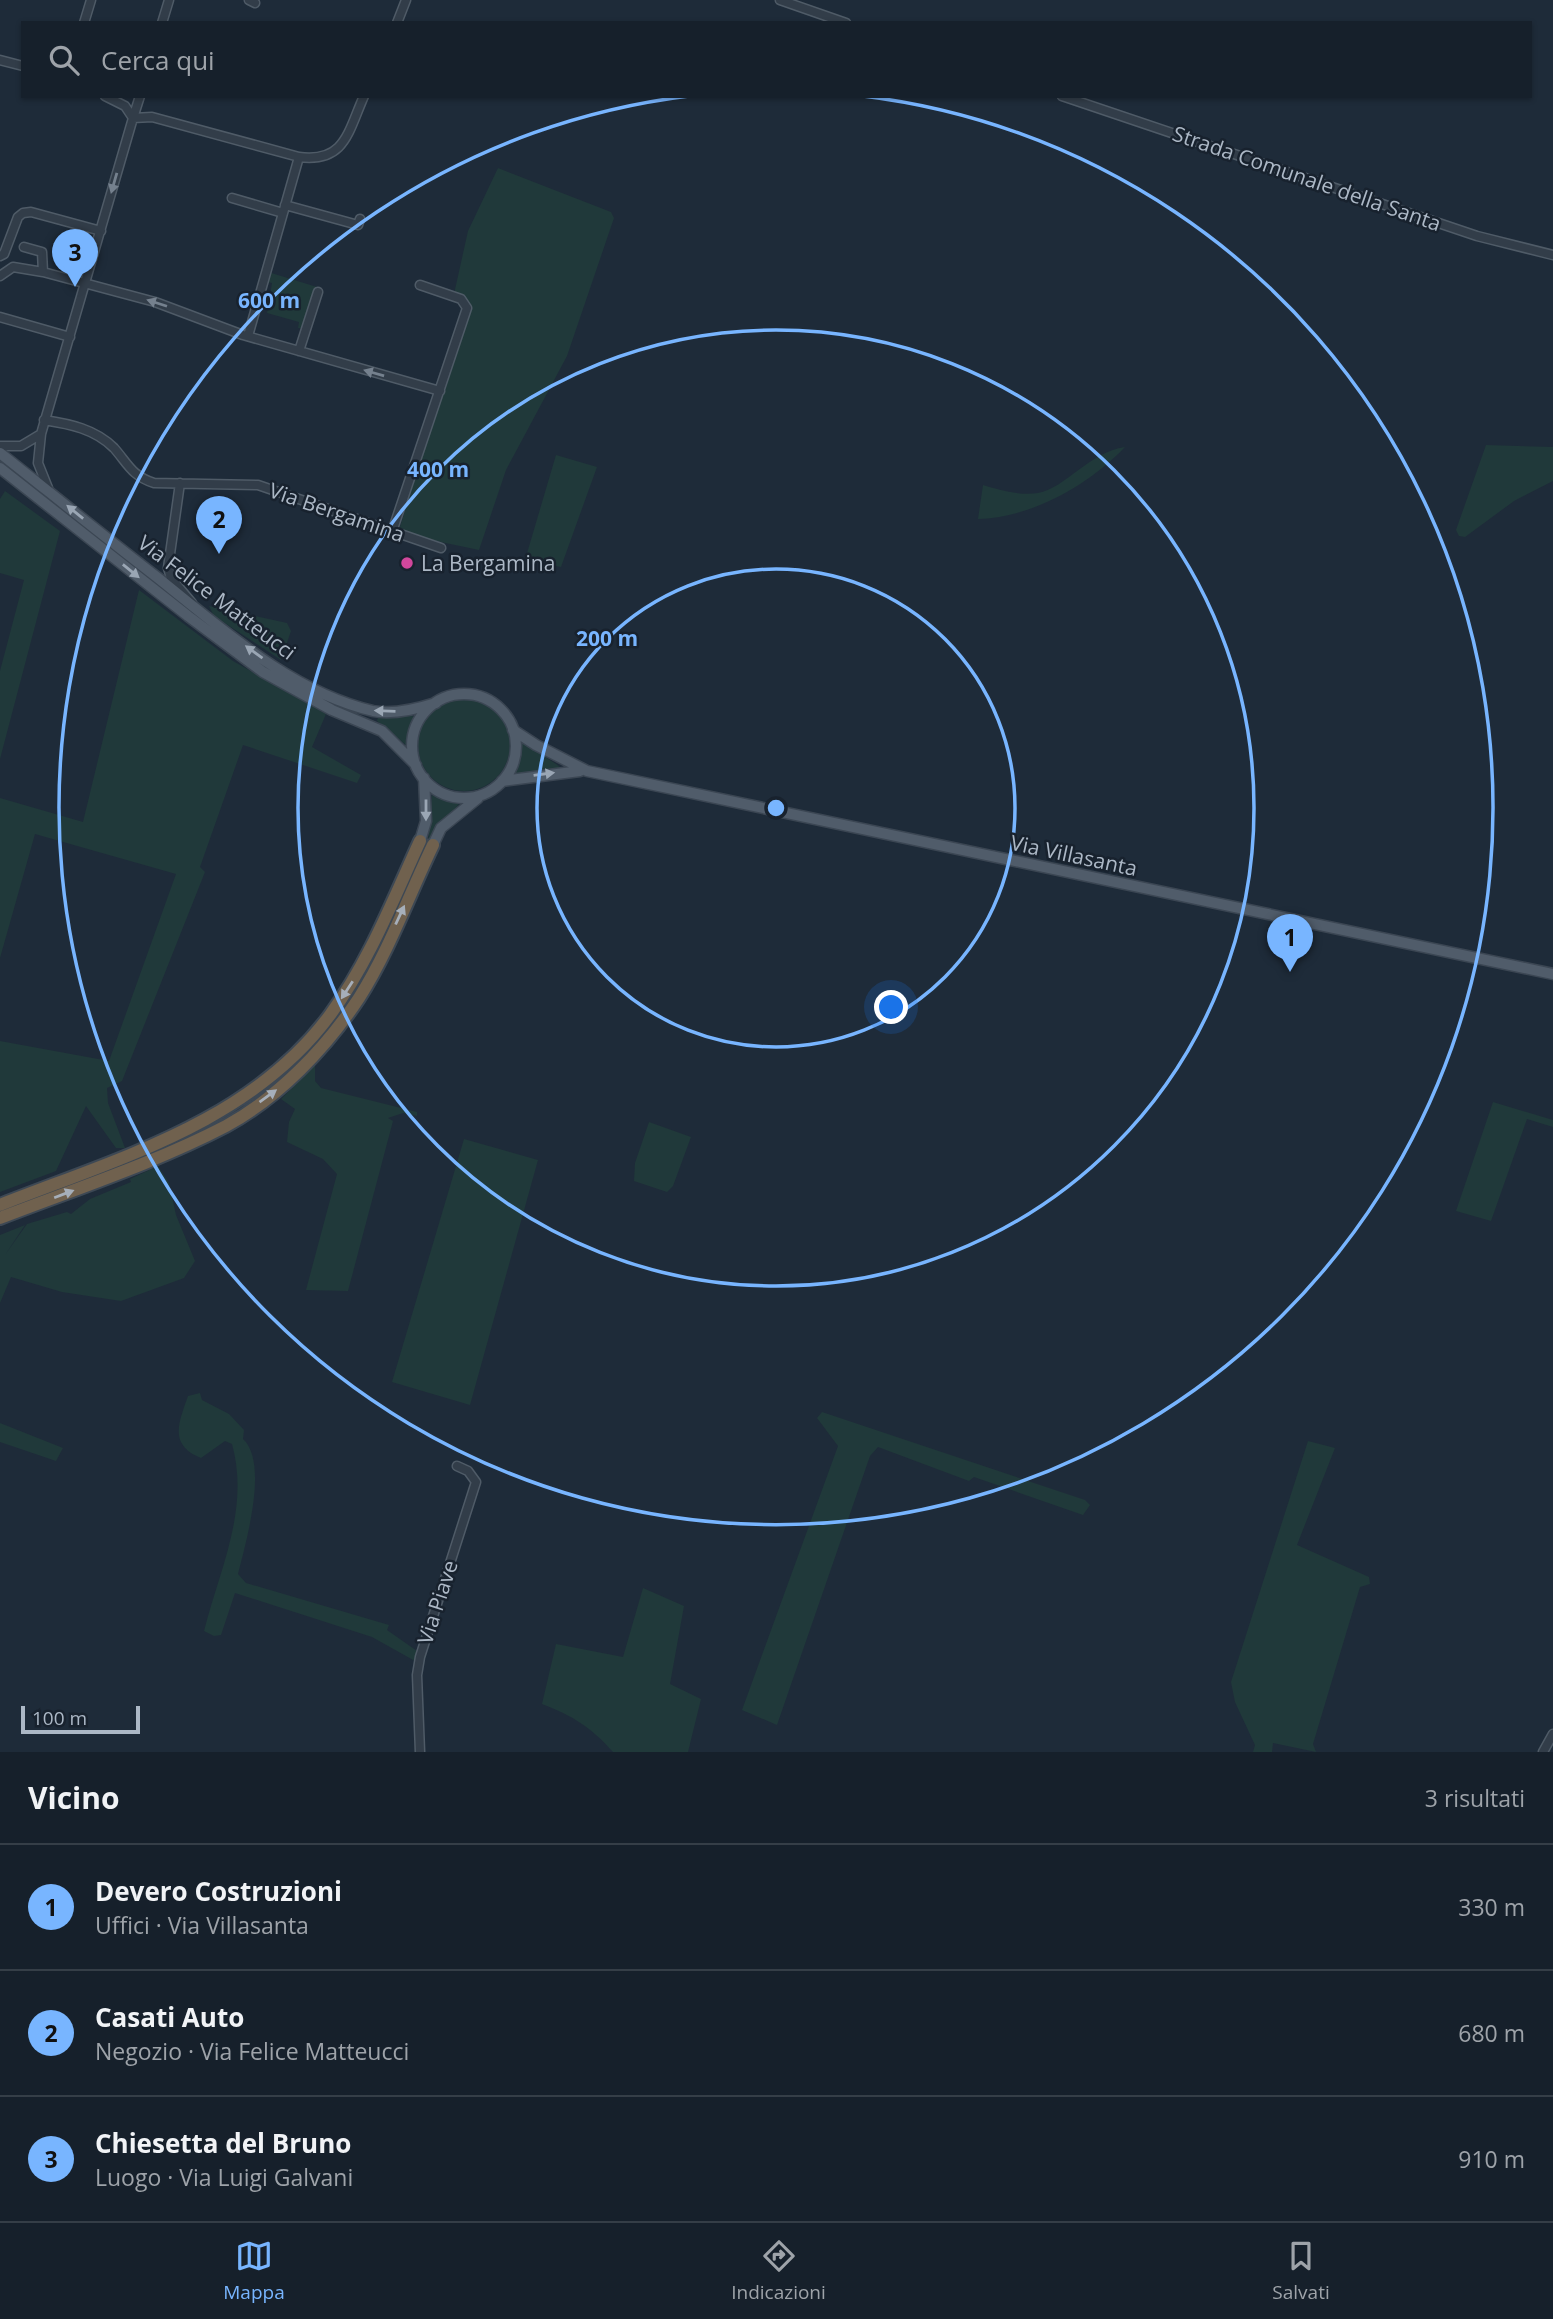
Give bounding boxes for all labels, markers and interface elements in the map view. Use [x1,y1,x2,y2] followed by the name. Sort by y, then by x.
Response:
[21,21,1532,98] search box
[45,41,83,79] icon: search
[101,42,215,78] text: Cerca qui
[1169,119,1445,237] street label: Strada Comunale della Santa
[109,173,119,194] one-way arrow
[52,229,98,287] pin: 3
[238,286,300,314] text: 600 m
[147,297,168,308] one-way arrow
[363,367,384,377] one-way arrow
[407,455,469,483] text: 400 m
[266,476,408,548] street label: Via Bergamina
[196,496,242,554] pin: 2
[67,504,85,519] one-way arrow
[132,528,302,666] street label: Via Felice Matteucci
[421,549,555,577] place label: La Bergamina
[399,555,415,571] marker: La Bergamina
[121,563,139,578] one-way arrow
[576,624,638,652] text: 200 m
[245,645,263,659] one-way arrow
[373,705,395,717] one-way arrow
[533,768,555,779] one-way arrow
[764,796,788,820] centre of rings
[420,799,432,821] one-way arrow
[1008,828,1140,882] street label: Via Villasanta
[394,905,406,925] one-way arrow
[1267,914,1313,972] pin: 1
[340,980,353,1000] one-way arrow
[874,990,908,1024] your location
[259,1090,277,1104] one-way arrow
[53,1188,74,1199] one-way arrow
[410,1556,464,1648] street label: Via Piave
[21,1703,140,1735] scale bar
[32,1705,87,1731] text: 100 m
[28,1777,120,1818] text: Vicino
[1425,1782,1525,1814] text: 3 risultati
[95,1873,342,1909] text: Devero Costruzioni
[44,1891,58,1923] text: 1
[1458,1891,1525,1923] text: 330 m
[95,1909,309,1941] text: Uffici · Via Villasanta
[95,1999,244,2035] text: Casati Auto
[44,2017,58,2049] text: 2
[1458,2017,1525,2049] text: 680 m
[95,2035,409,2067] text: Negozio · Via Felice Matteucci
[95,2125,351,2161] text: Chiesetta del Bruno
[44,2143,58,2175] text: 3
[1458,2143,1525,2175] text: 910 m
[95,2161,353,2193] text: Luogo · Via Luigi Galvani
[223,2237,285,2305] tab: Mappa
[731,2237,826,2305] tab: Indicazioni
[1272,2237,1330,2305] tab: Salvati

